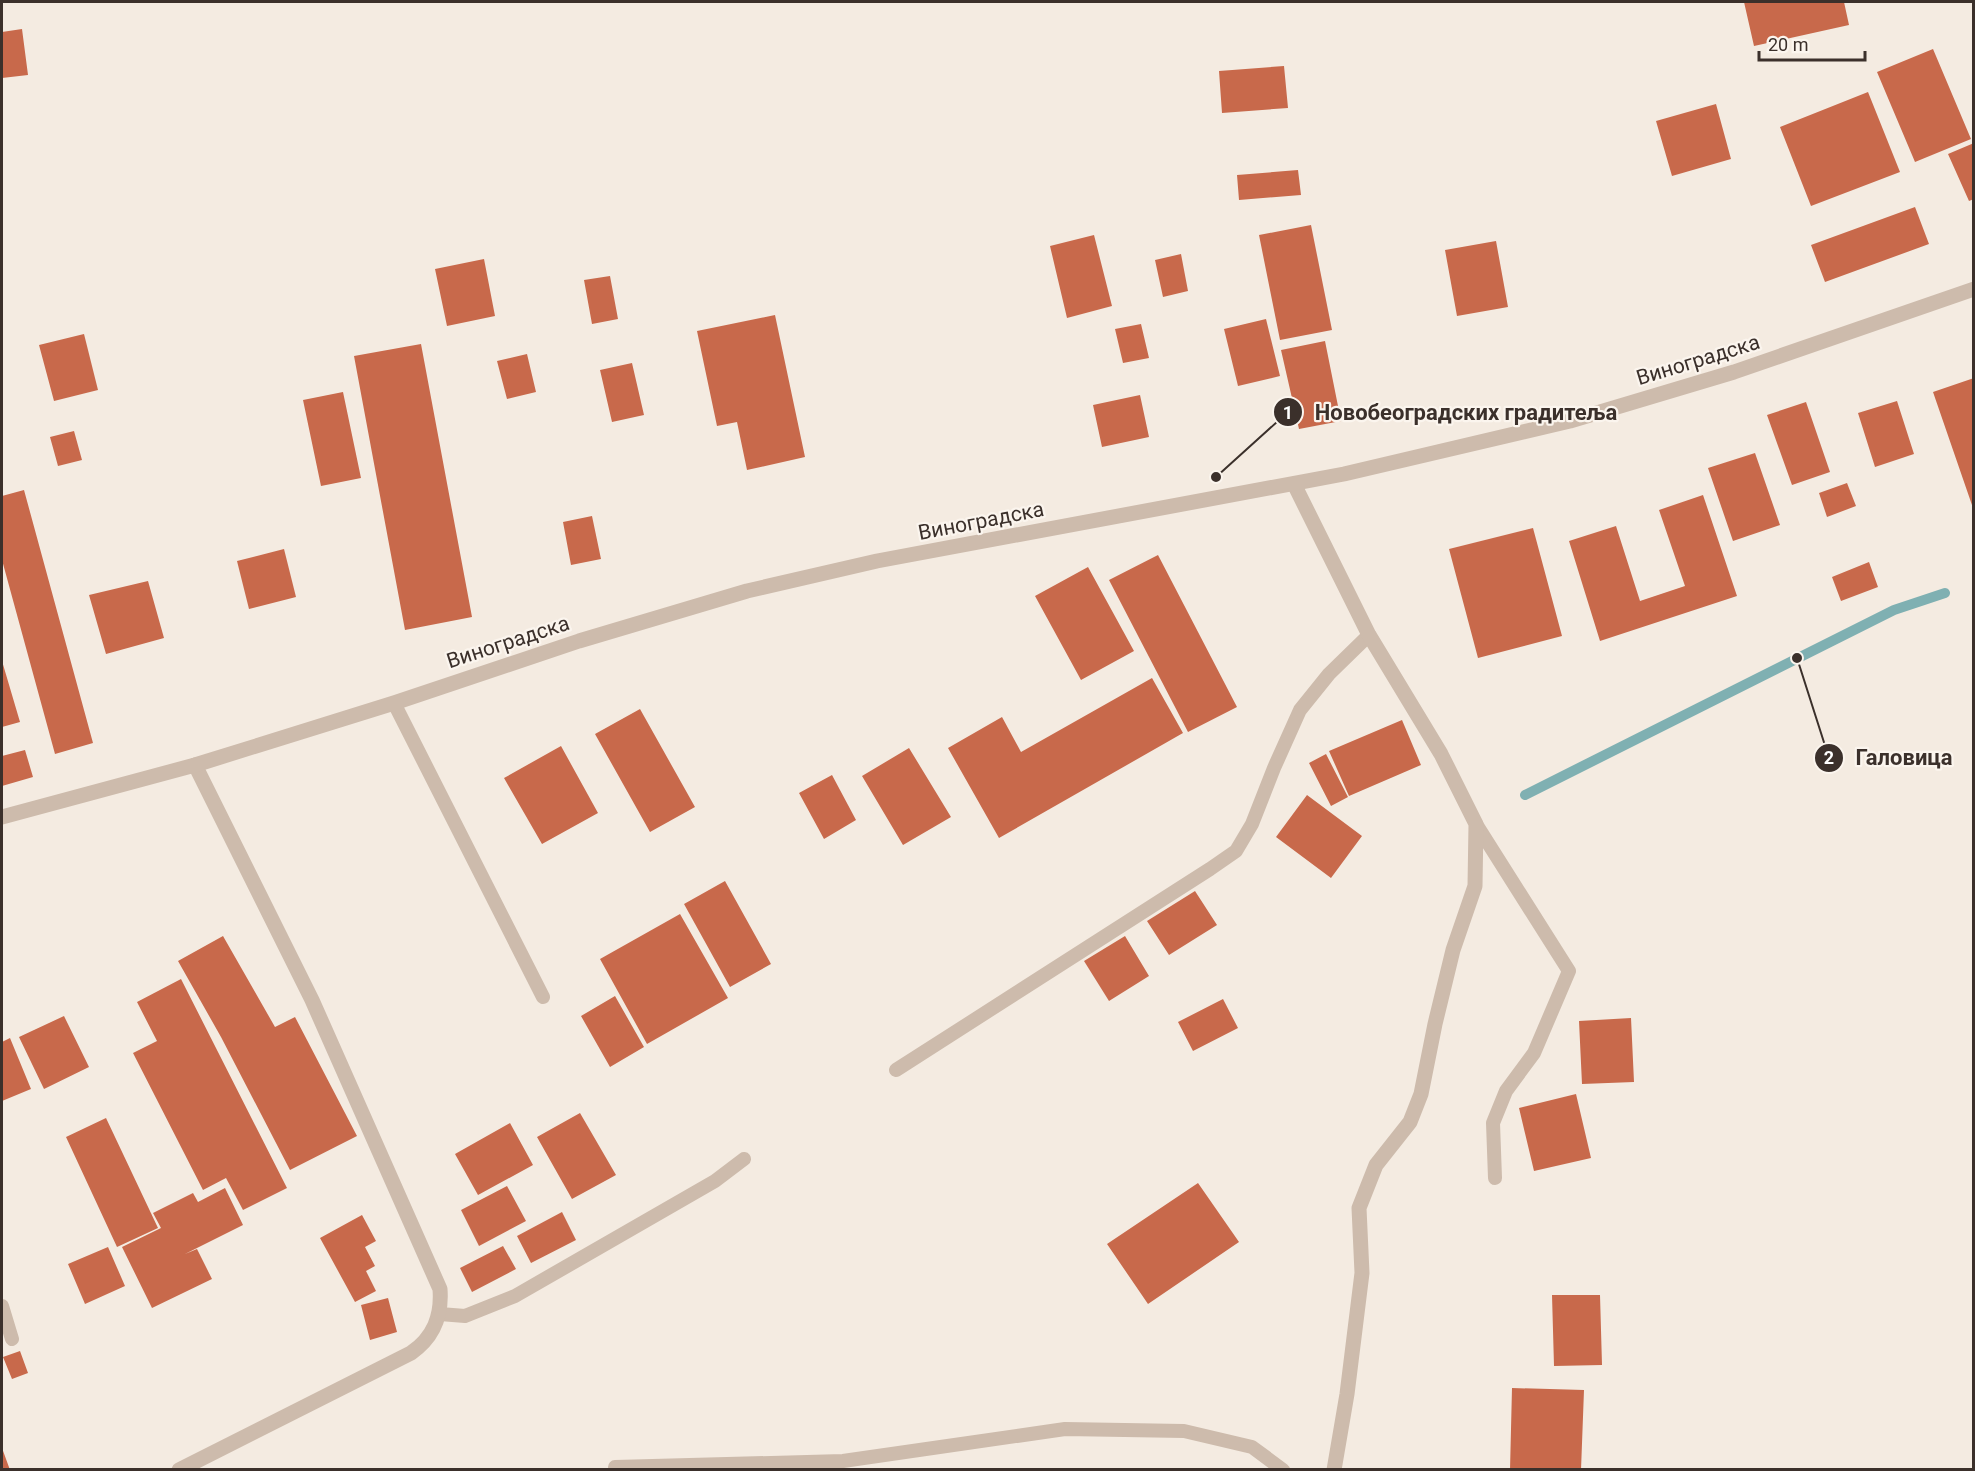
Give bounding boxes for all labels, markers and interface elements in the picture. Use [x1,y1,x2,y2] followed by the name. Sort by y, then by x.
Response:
[1759,24,1866,62] scale bar
[1768,34,1808,55] text: 20 m
[1633,330,1763,390] street label: Виноградска
[1273,392,1630,432] callout: Новобеоградских градитеља
[1315,400,1617,425] text: Новобеоградских градитеља
[1283,402,1293,423] text: 1
[916,497,1046,545] street label: Виноградска
[444,611,572,673] street label: Виноградска
[1814,738,1965,778] callout: Галовица
[1855,745,1953,770] text: Галовица
[1824,747,1834,768] text: 2

